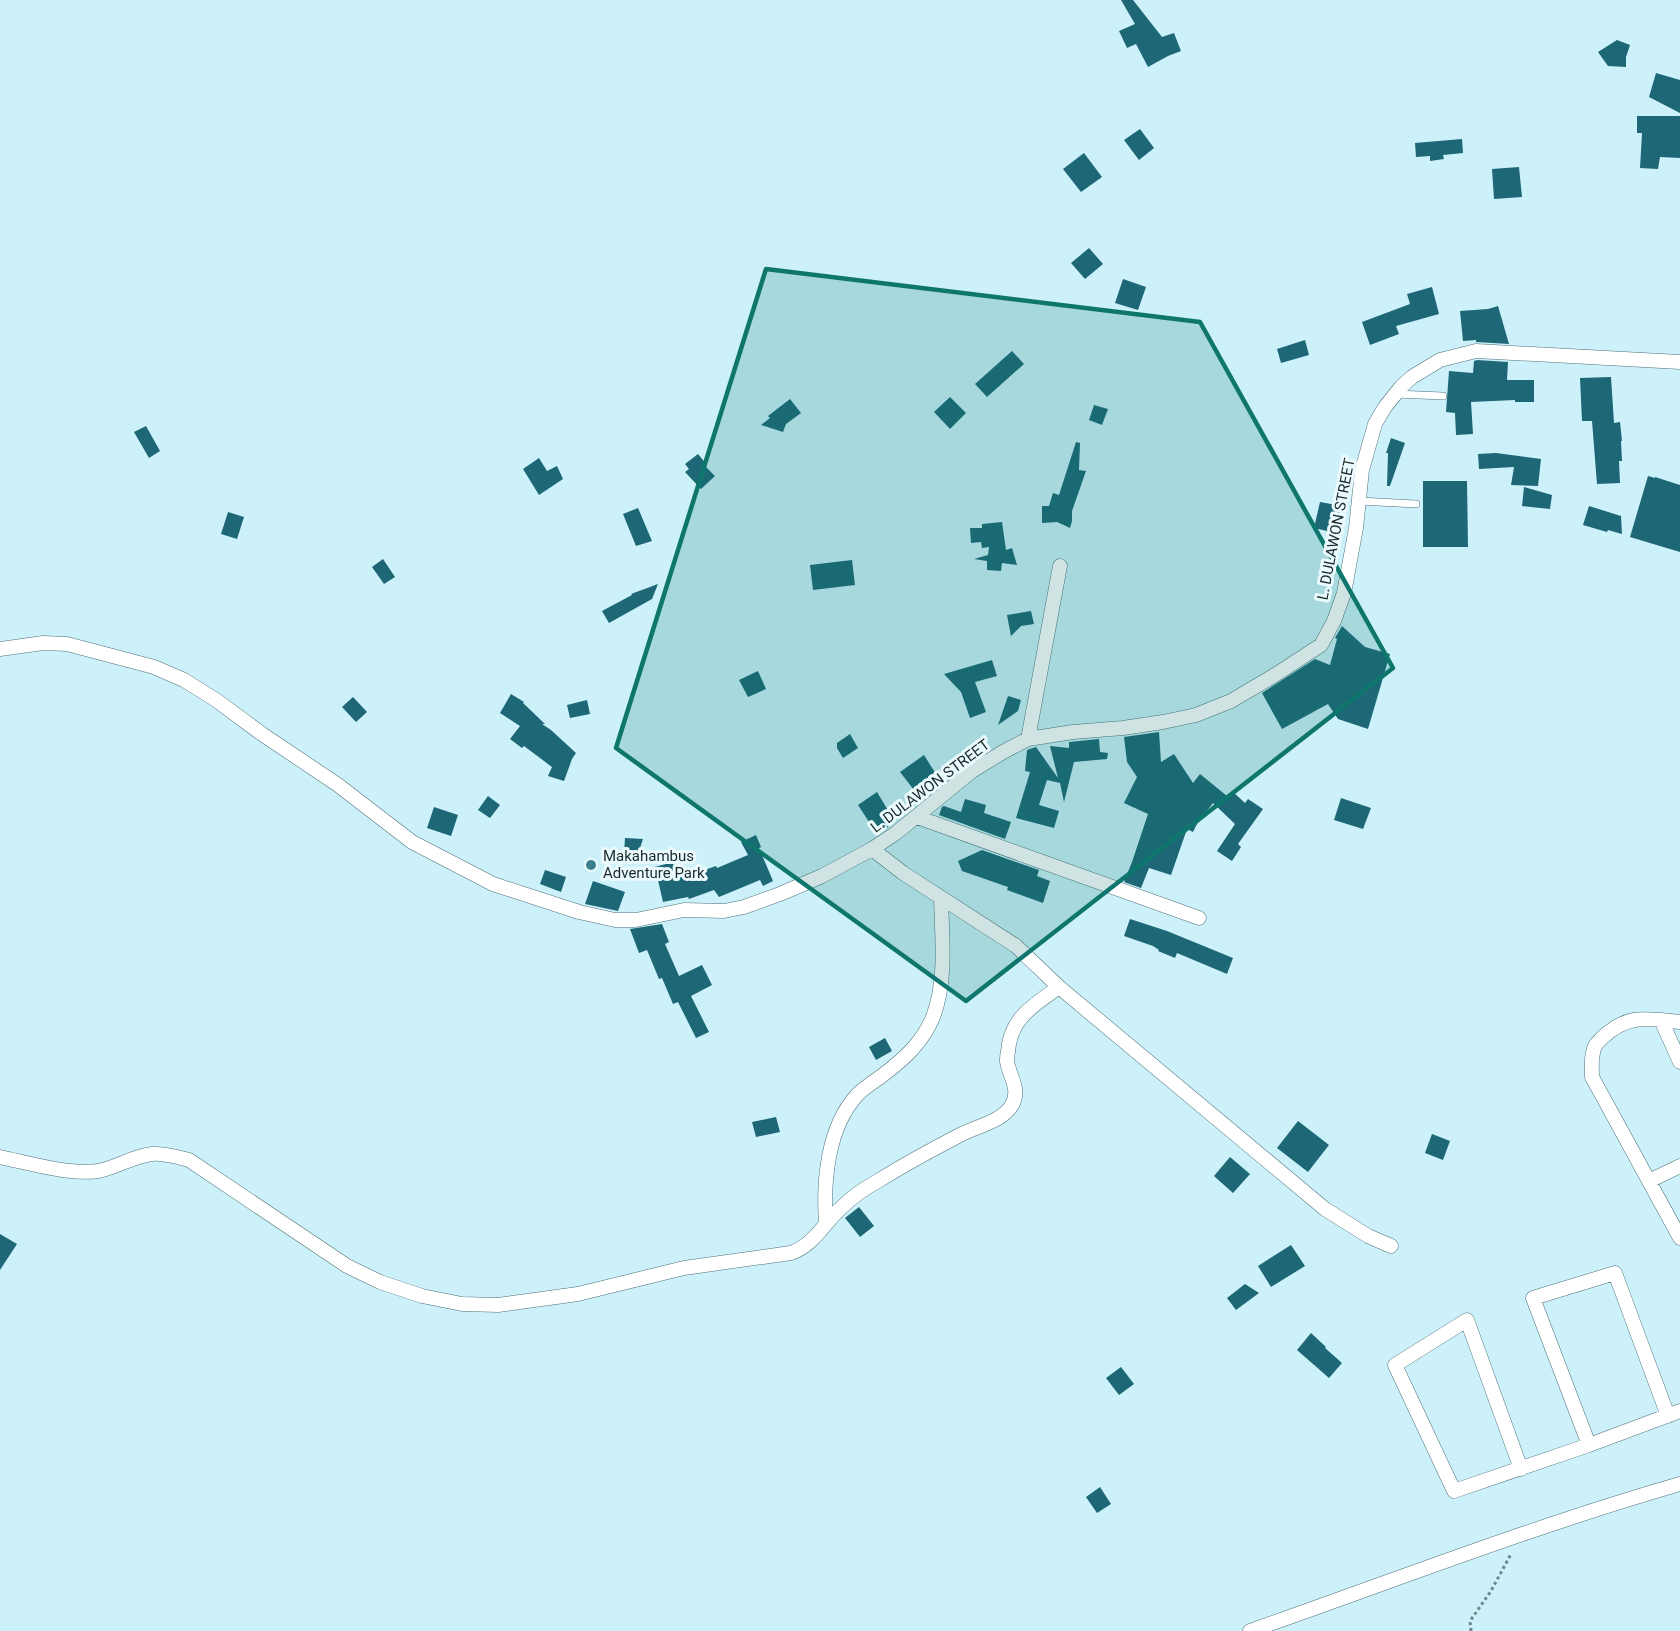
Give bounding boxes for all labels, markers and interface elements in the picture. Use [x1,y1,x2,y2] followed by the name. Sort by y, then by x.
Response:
[1313,457,1359,601] street label: L. DULAWON STREET
[867,735,993,837] street label: L. DULAWON STREET
[603,847,705,882] place label: Makahambus Adventure Park
[584,858,598,872] marker: Makahambus Adventure Park

